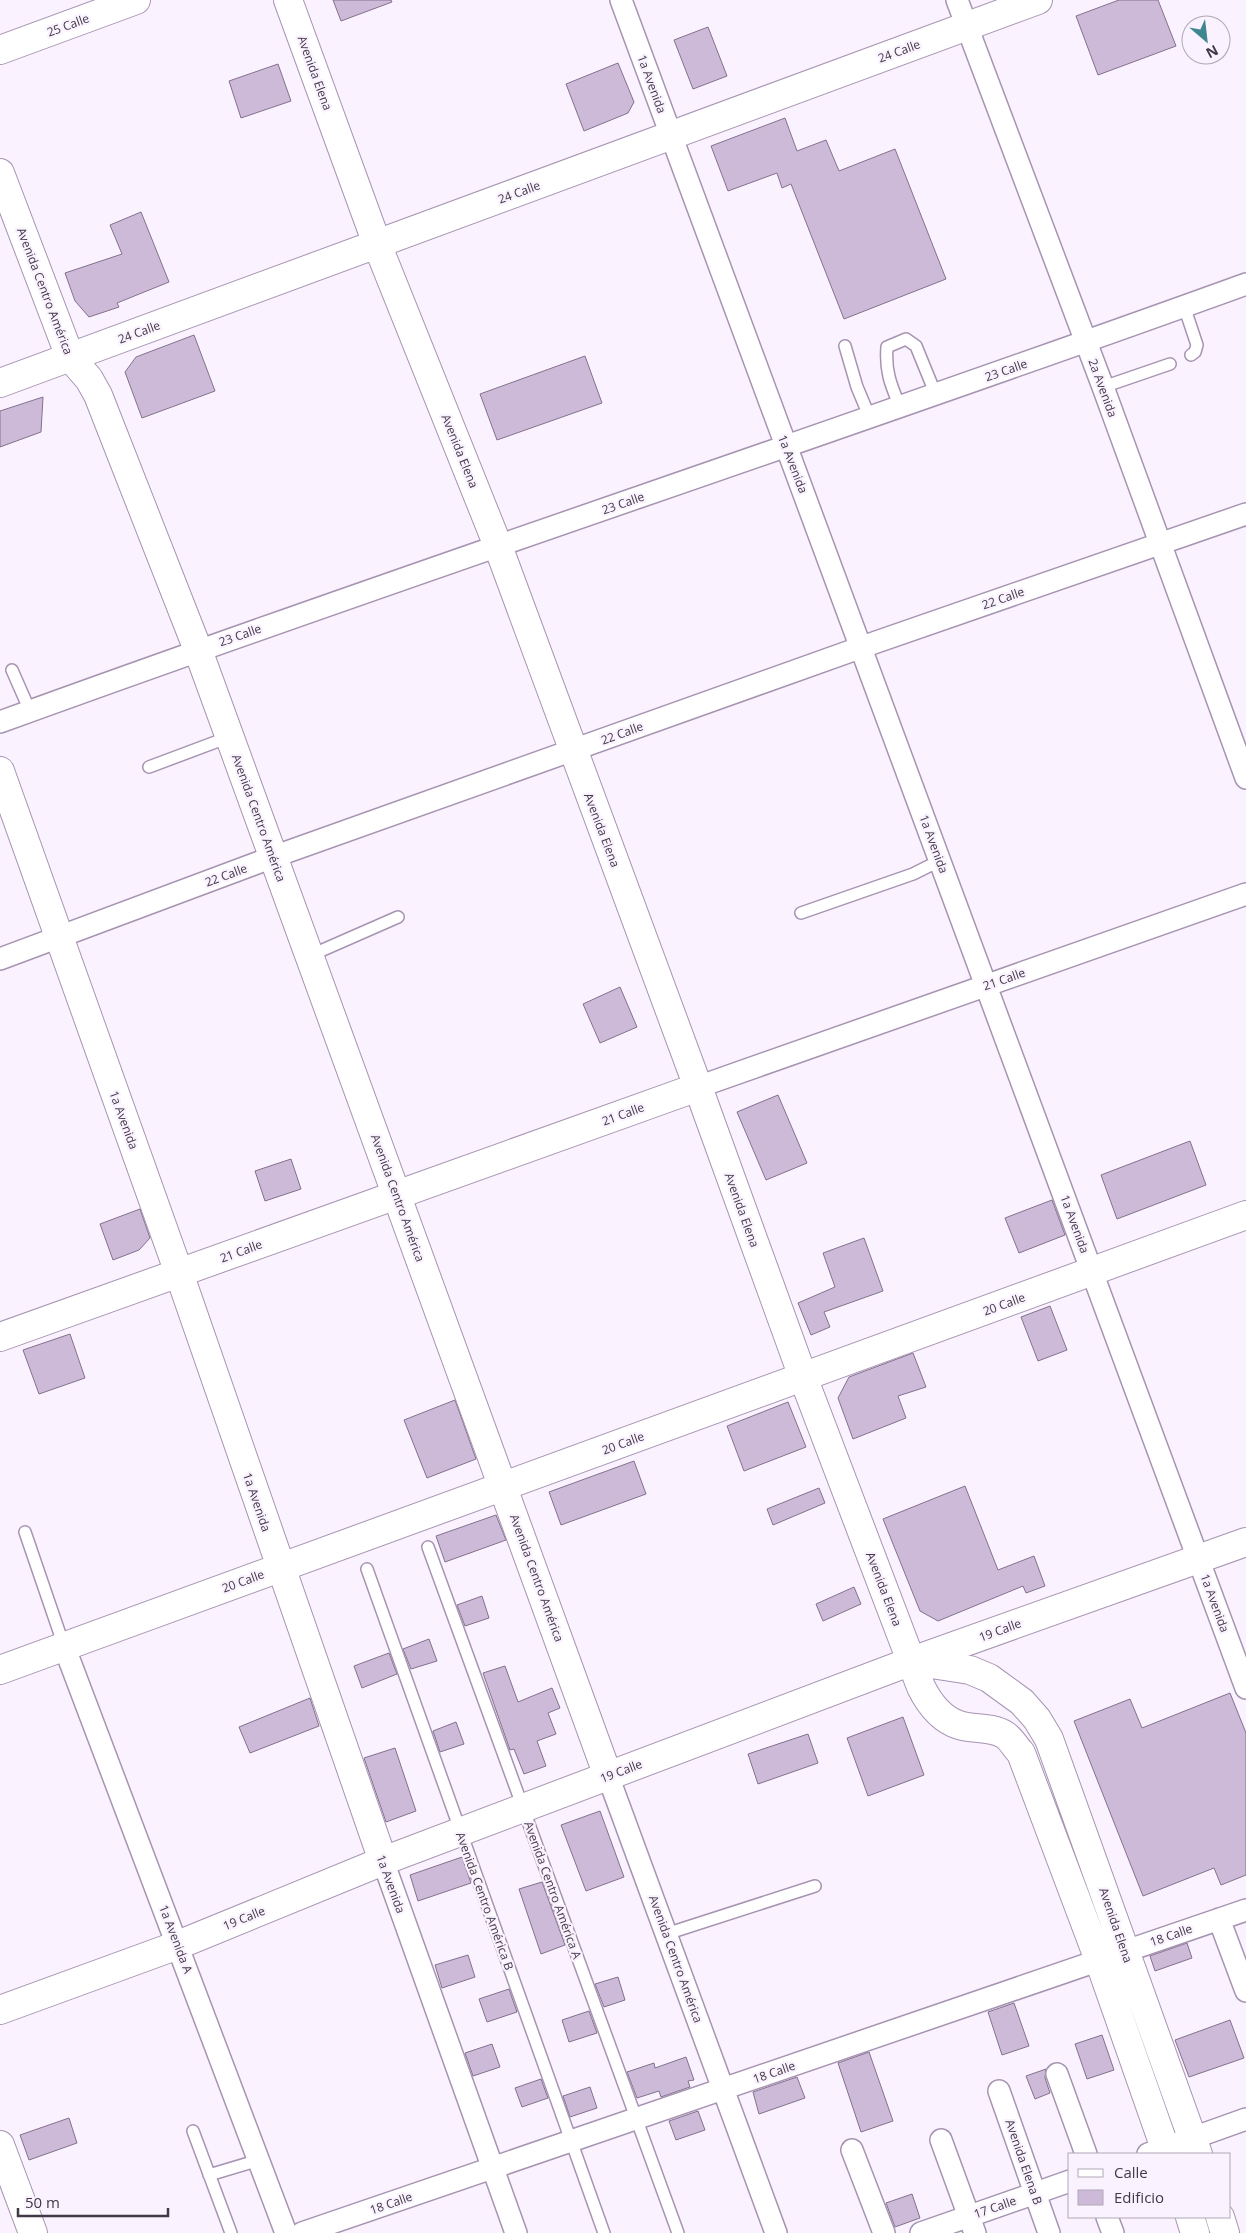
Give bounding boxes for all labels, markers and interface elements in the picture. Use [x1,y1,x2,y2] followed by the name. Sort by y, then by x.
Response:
[44,9,92,40] street label: 25 Calle
[1181,15,1231,65] north arrow
[294,33,336,113] street label: Avenida Elena
[875,35,923,66] street label: 24 Calle
[1203,41,1222,63] text: N
[634,52,670,116] street label: 1a Avenida
[495,176,543,207] street label: 24 Calle
[13,225,77,357] street label: Avenida Centro América
[115,316,163,347] street label: 24 Calle
[982,355,1030,385] street label: 23 Calle
[1085,356,1121,420] street label: 2a Avenida
[437,412,483,490] street label: Avenida Elena
[774,432,812,496] street label: 1a Avenida
[599,488,647,518] street label: 23 Calle
[979,583,1027,613] street label: 22 Calle
[216,620,264,650] street label: 23 Calle
[598,717,646,748] street label: 22 Calle
[228,752,290,884] street label: Avenida Centro América
[580,790,624,870] street label: Avenida Elena
[916,812,952,876] street label: 1a Avenida
[202,859,250,890] street label: 22 Calle
[980,964,1028,994] street label: 21 Calle
[106,1088,142,1152] street label: 1a Avenida
[599,1098,647,1129] street label: 21 Calle
[367,1132,429,1264] street label: Avenida Centro América
[721,1170,763,1250] street label: Avenida Elena
[1057,1192,1093,1256] street label: 1a Avenida
[217,1235,265,1266] street label: 21 Calle
[980,1288,1028,1319] street label: 20 Calle
[599,1427,647,1458] street label: 20 Calle
[239,1470,275,1534] street label: 1a Avenida
[506,1512,568,1644] street label: Avenida Centro América
[862,1549,906,1629] street label: Avenida Elena
[219,1565,267,1596] street label: 20 Calle
[1197,1571,1233,1635] street label: 1a Avenida
[976,1614,1024,1645] street label: 19 Calle
[597,1755,645,1787] street label: 19 Calle
[520,1819,586,1962] street label: Avenida Centro América A
[452,1830,518,1973] street label: Avenida Centro América B
[373,1852,409,1916] street label: 1a Avenida
[1095,1885,1137,1965] street label: Avenida Elena
[645,1893,707,2025] street label: Avenida Centro América
[155,1902,197,1976] street label: 1a Avenida A
[220,1902,268,1934] street label: 19 Calle
[1147,1920,1195,1950] street label: 18 Calle
[750,2057,798,2087] street label: 18 Calle
[1001,2117,1047,2207] street label: Avenida Elena B
[1068,2153,1231,2218] legend
[1114,2162,1148,2182] text: Calle
[18,2186,168,2218] scale bar
[1114,2187,1164,2207] text: Edificio
[367,2188,415,2218] street label: 18 Calle
[25,2192,60,2212] text: 50 m
[971,2192,1019,2222] street label: 17 Calle

